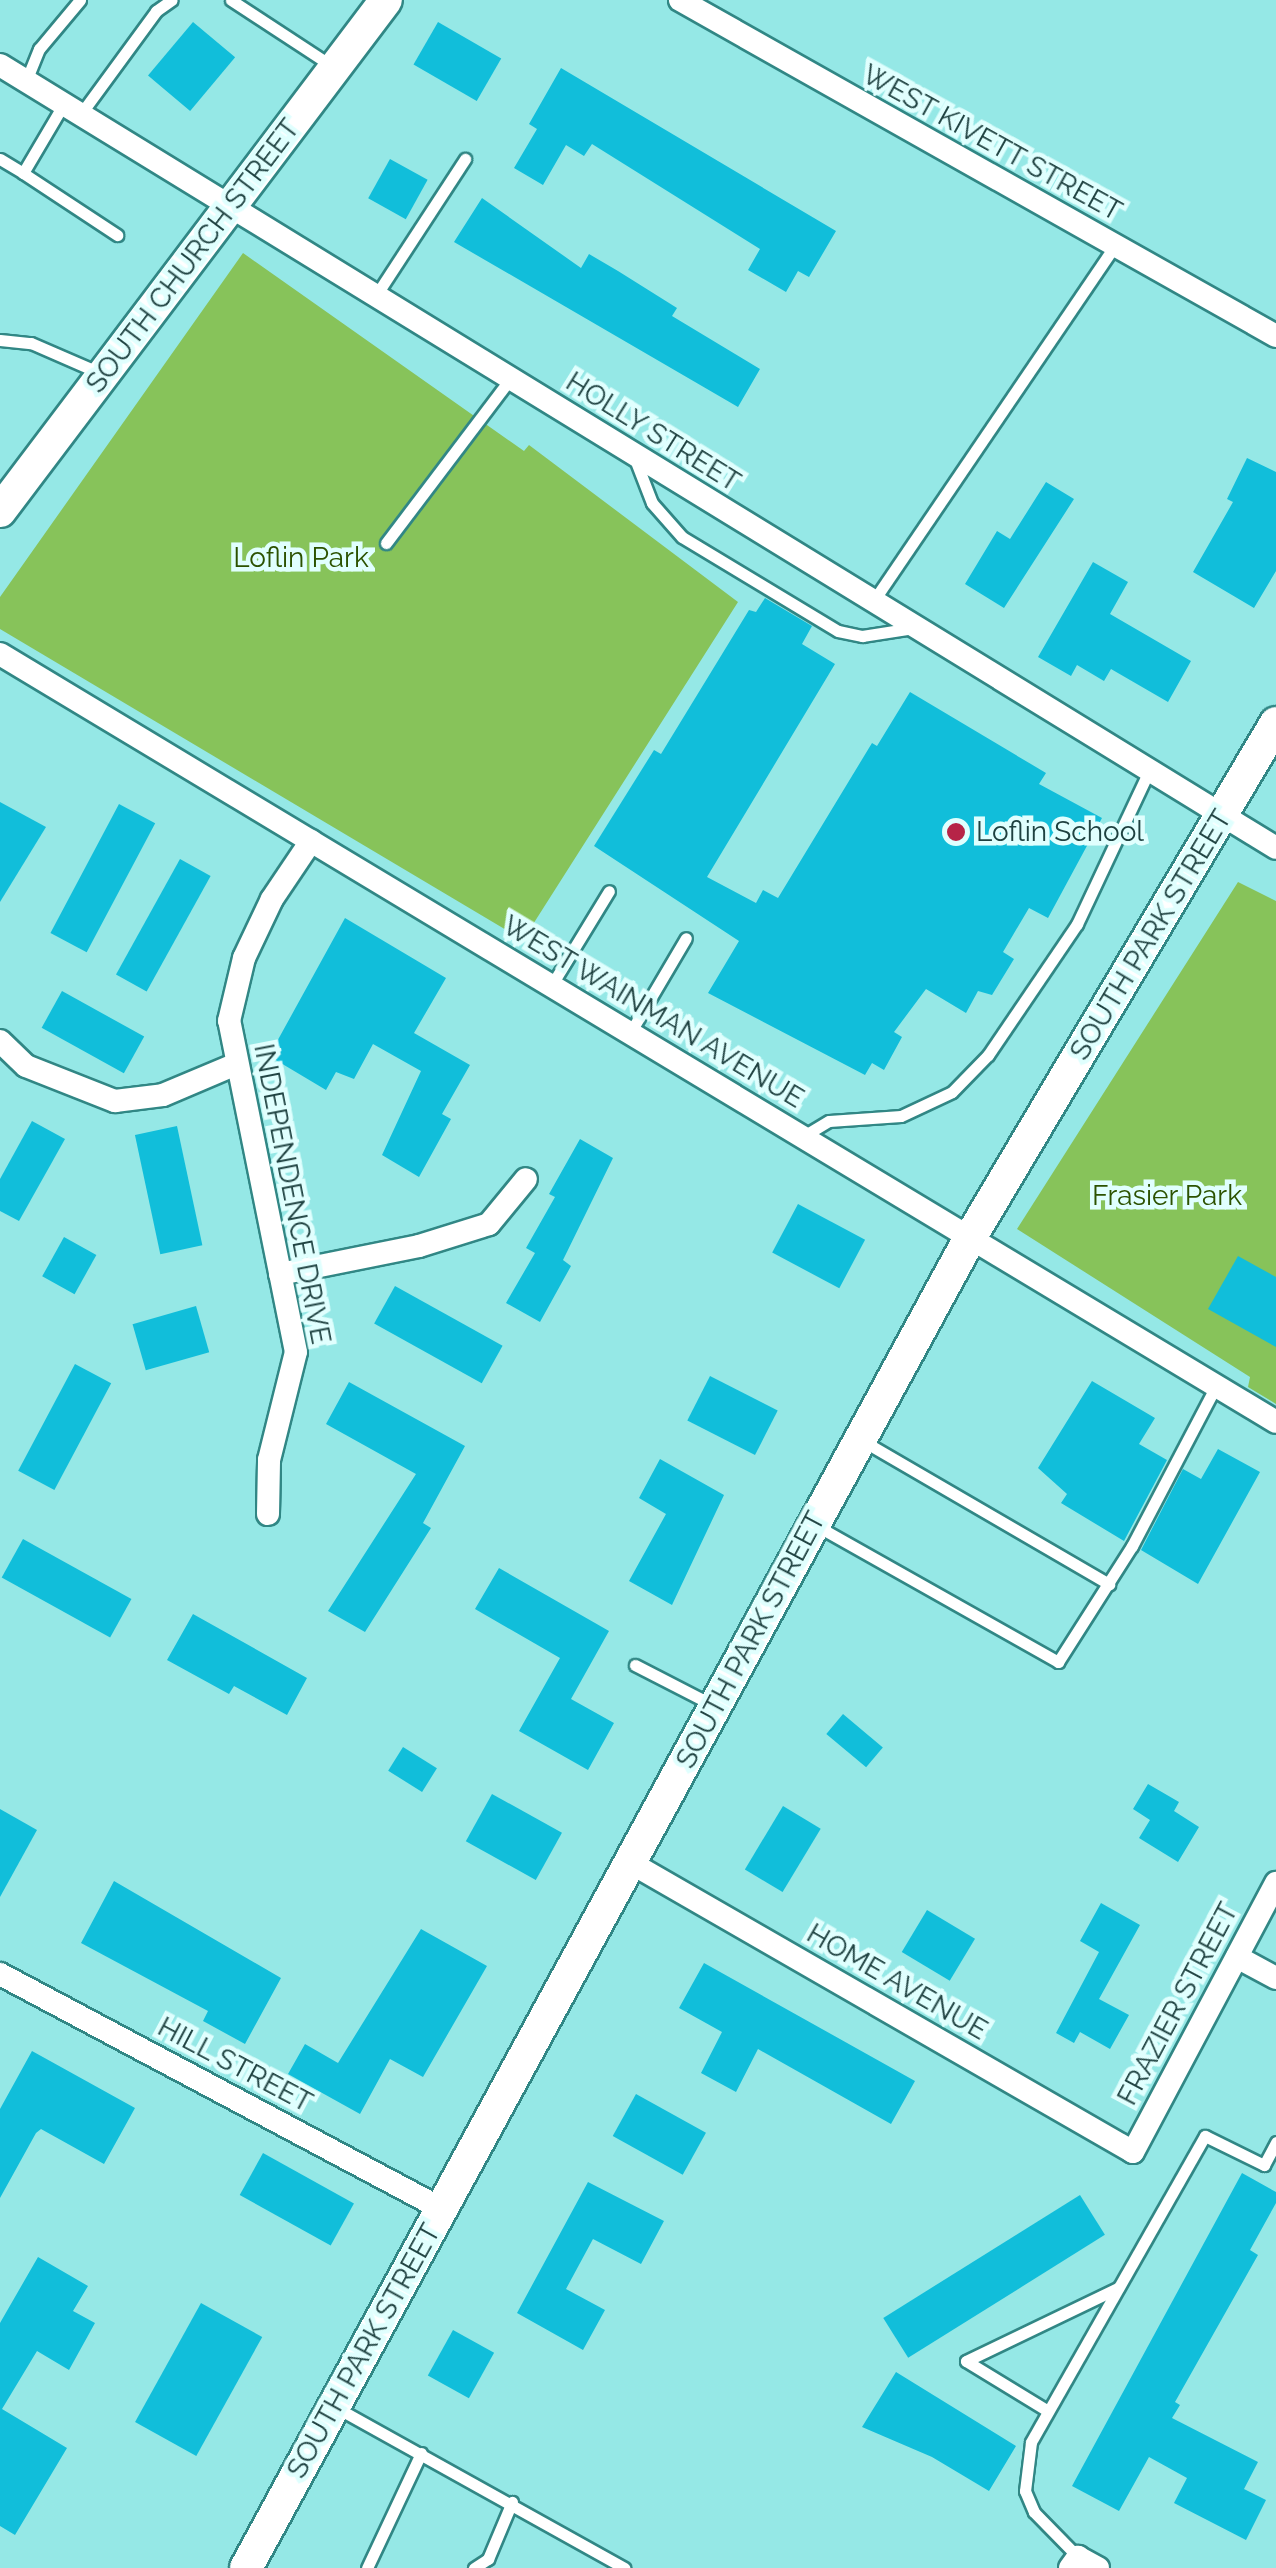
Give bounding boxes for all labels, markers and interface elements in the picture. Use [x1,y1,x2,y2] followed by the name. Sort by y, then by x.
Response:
[856,57,1128,229] street label: WEST KIVETT STREET
[79,113,307,399] street label: SOUTH CHURCH STREET
[559,365,747,499] street label: HOLLY STREET
[233,541,369,575] park label: Loflin Park
[1063,804,1239,1066] street label: SOUTH PARK STREET
[976,815,1144,849] place label: Loflin School
[945,821,967,843] marker: Loflin School
[495,908,811,1116] street label: WEST WAINMAN AVENUE
[246,1041,338,1347] street label: INDEPENDENCE DRIVE
[1092,1179,1242,1213] park label: Frasier Park
[669,1506,833,1774] street label: SOUTH PARK STREET
[1111,1897,1245,2111] street label: FRAZIER STREET
[800,1917,994,2047] street label: HOME AVENUE
[152,2010,318,2120] street label: HILL STREET
[280,2218,448,2484] street label: SOUTH PARK STREET

